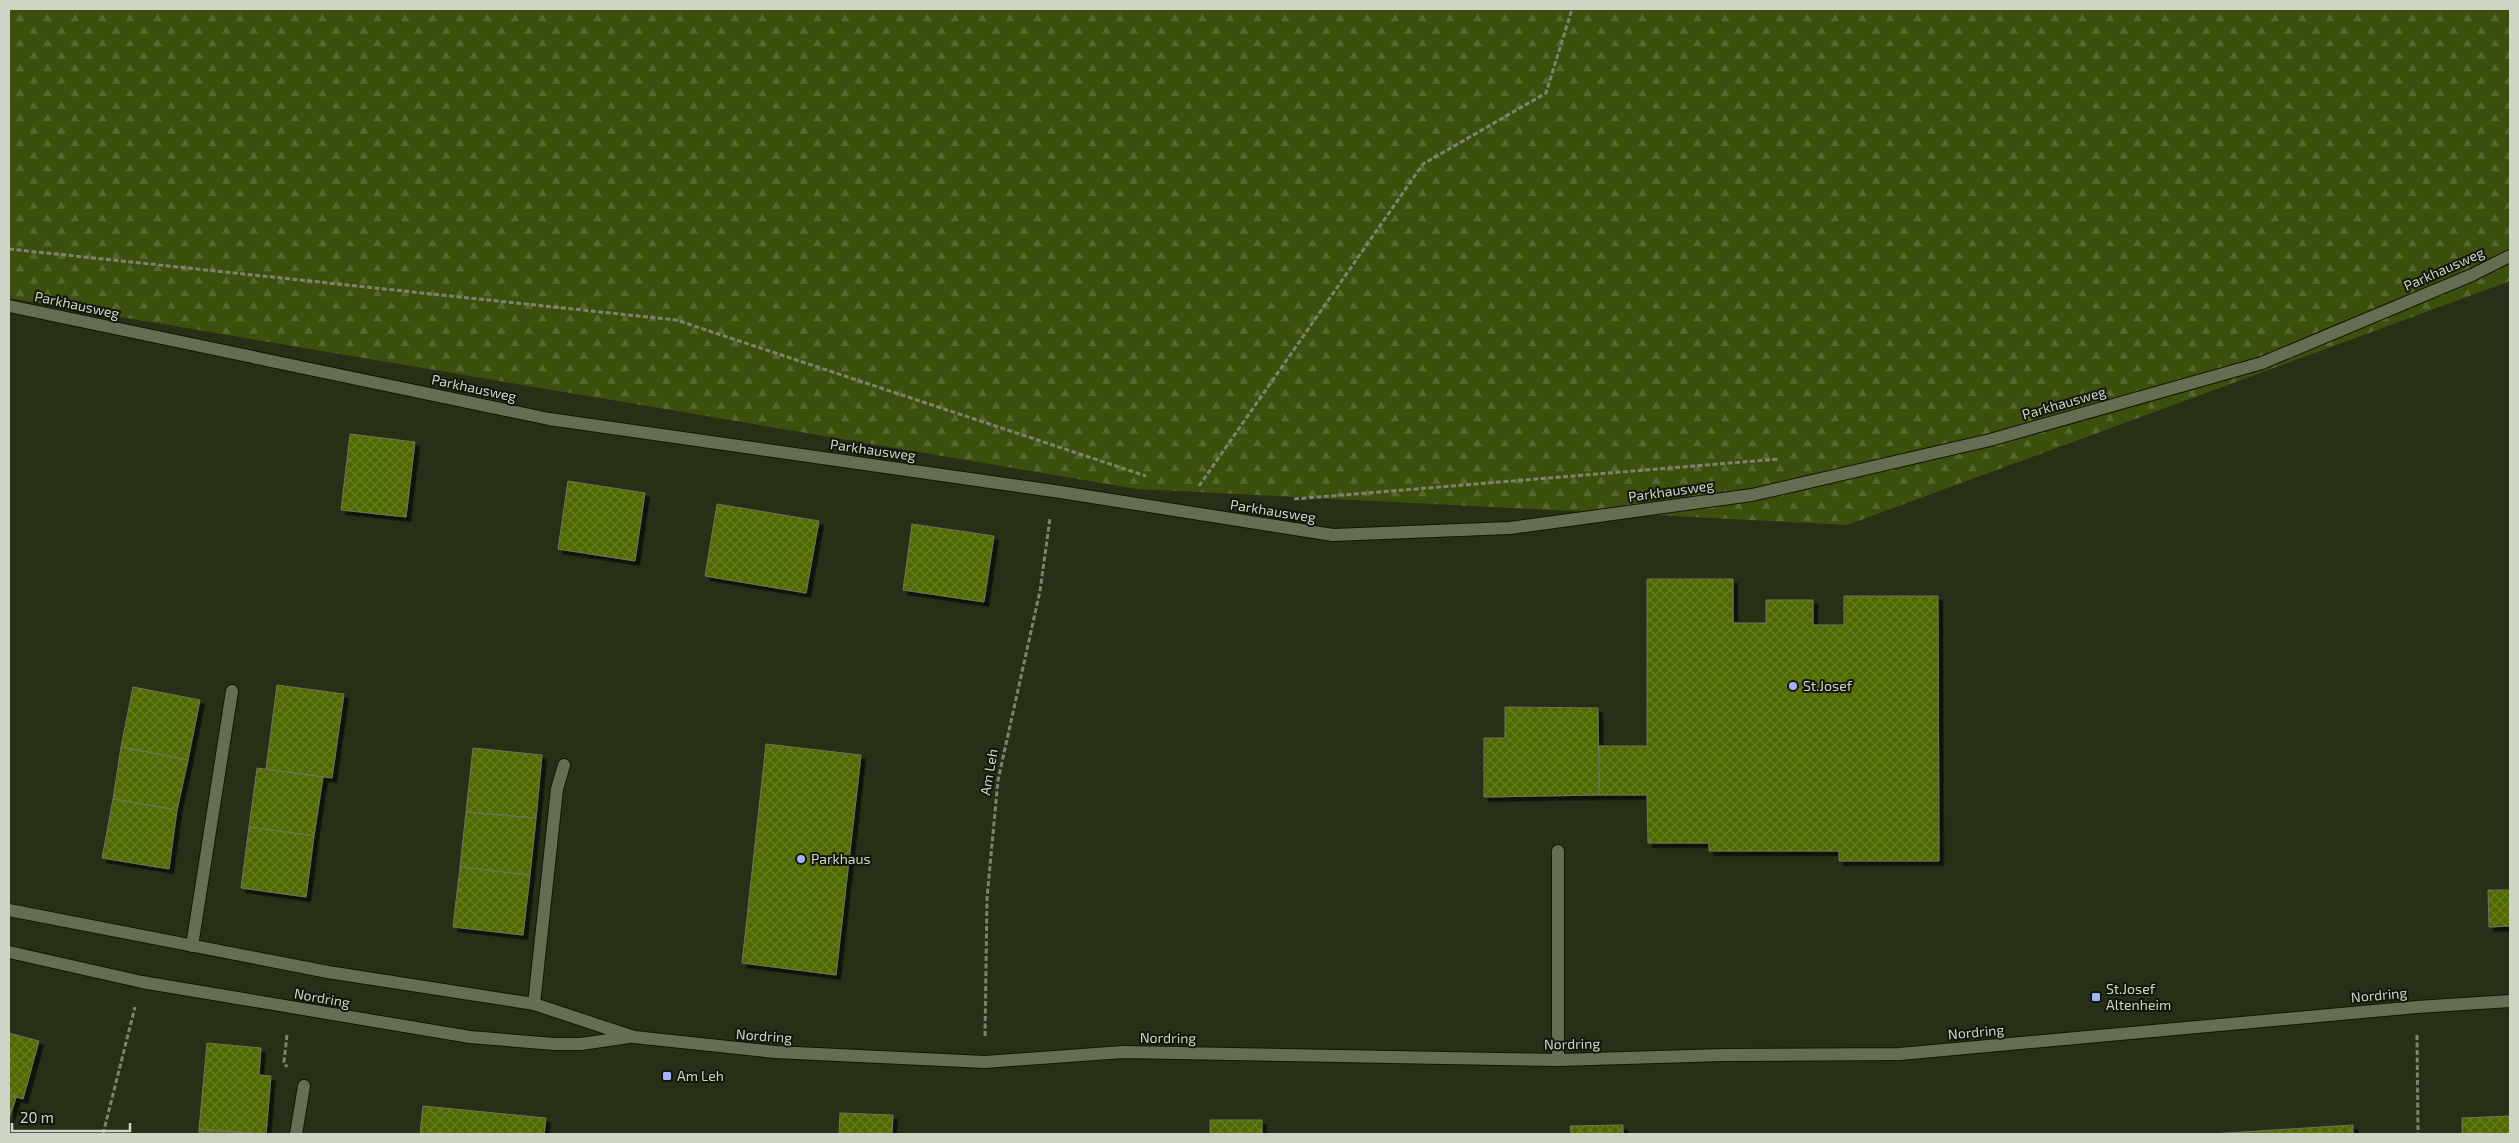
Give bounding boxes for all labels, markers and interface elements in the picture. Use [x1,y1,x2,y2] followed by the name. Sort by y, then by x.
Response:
[2401,243,2487,294] street label: Parkhausweg
[33,287,121,322] street label: Parkhausweg
[430,370,518,405] street label: Parkhausweg
[2020,382,2108,423] street label: Parkhausweg
[829,435,917,464] street label: Parkhausweg
[1627,476,1715,505] street label: Parkhausweg
[1229,495,1317,526] street label: Parkhausweg
[1803,677,1853,694] place label: St.Josef
[1787,680,1799,692] marker: St.Josef
[976,747,1001,796] street label: Am Leh
[811,850,871,867] place label: Parkhaus
[795,853,807,865] marker: Parkhaus
[2106,980,2171,1013] place label: St.Josef Altenheim
[293,984,351,1011] street label: Nordring
[2350,984,2408,1005] street label: Nordring
[2090,991,2102,1003] marker: St.Josef Altenheim
[1947,1021,2005,1042] street label: Nordring
[735,1025,793,1046] street label: Nordring
[1140,1029,1197,1046] street label: Nordring
[1544,1035,1600,1052] street label: Nordring
[677,1067,724,1084] place label: Am Leh
[661,1070,673,1082] marker: Am Leh
[12,1100,130,1132] scale bar
[20,1108,54,1126] text: 20 m

